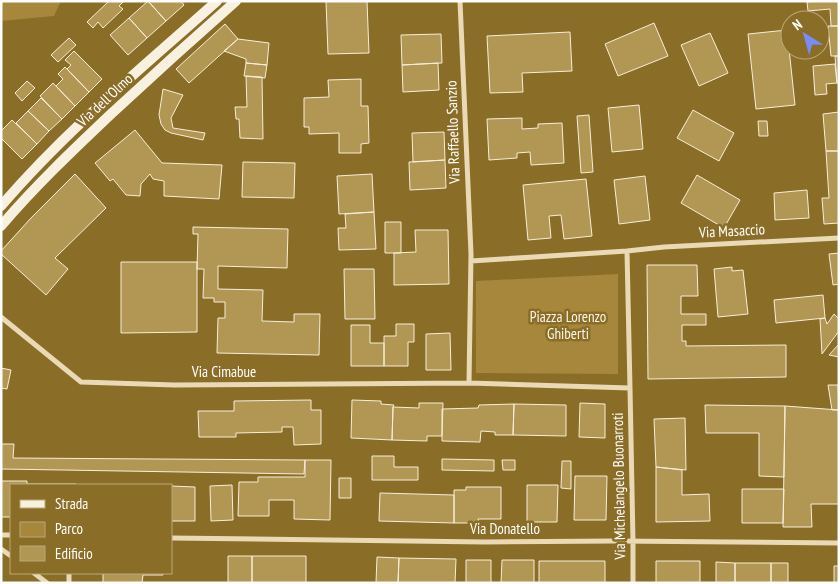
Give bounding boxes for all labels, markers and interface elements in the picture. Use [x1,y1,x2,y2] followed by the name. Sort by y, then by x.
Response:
[780,10,830,60] north arrow
[789,15,806,34] text: N
[72,69,136,131] street label: Via dell'Olmo
[441,80,464,185] street label: Via Raffaello Sanzio
[697,219,766,242] street label: Via Masaccio
[530,307,606,343] park label: Piazza Lorenzo Ghiberti
[191,362,256,381] street label: Via Cimabue
[608,412,629,561] street label: Via Michelangelo Buonarroti
[10,484,172,574] legend
[55,494,88,513] text: Strada
[55,519,83,538] text: Parco
[469,519,540,538] street label: Via Donatello
[55,544,93,563] text: Edificio

